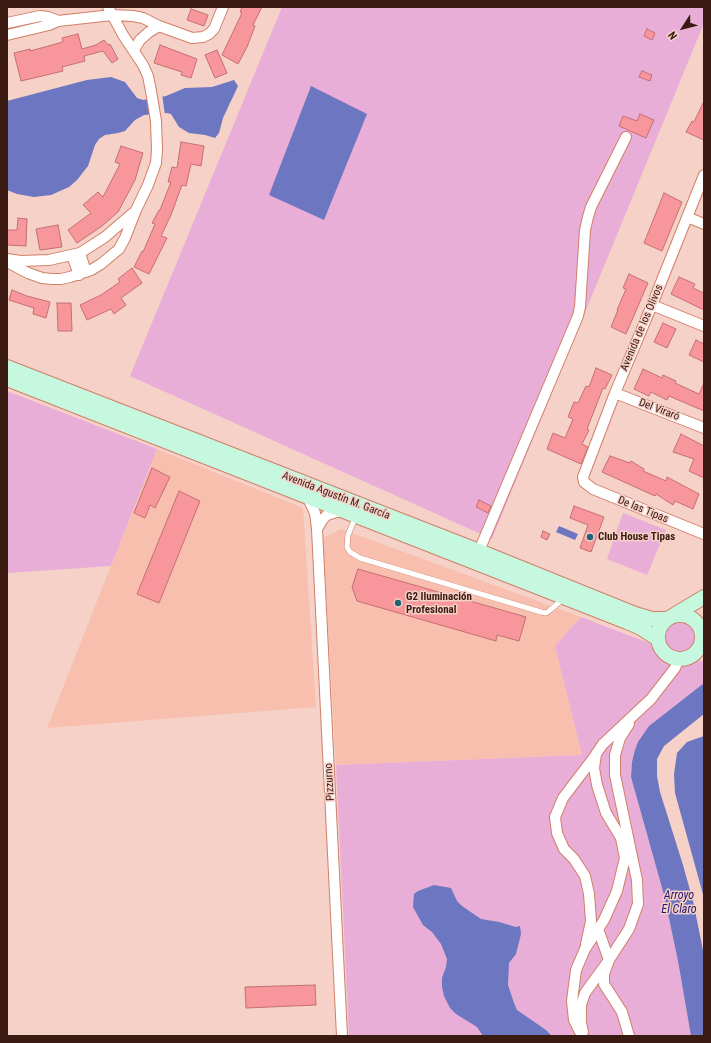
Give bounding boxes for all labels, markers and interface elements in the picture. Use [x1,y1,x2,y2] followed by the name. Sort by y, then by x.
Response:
[663,8,703,48] north arrow
[666,29,680,42] text: N
[618,283,666,373] street label: Avenida de los Olivos
[637,396,681,424] street label: Del Viraró
[280,469,392,523] street label: Avenida Agustín M. García
[616,494,670,526] street label: De las Tipas
[598,530,675,544] place label: Club House Tipas
[585,532,595,542] marker: Club House Tipas
[406,590,472,616] place label: G2 Iluminación Profesional
[393,598,403,608] marker: G2 Iluminación Profesional
[322,763,338,801] street label: Pizzurno
[661,889,697,917] water label: Arroyo El Claro

